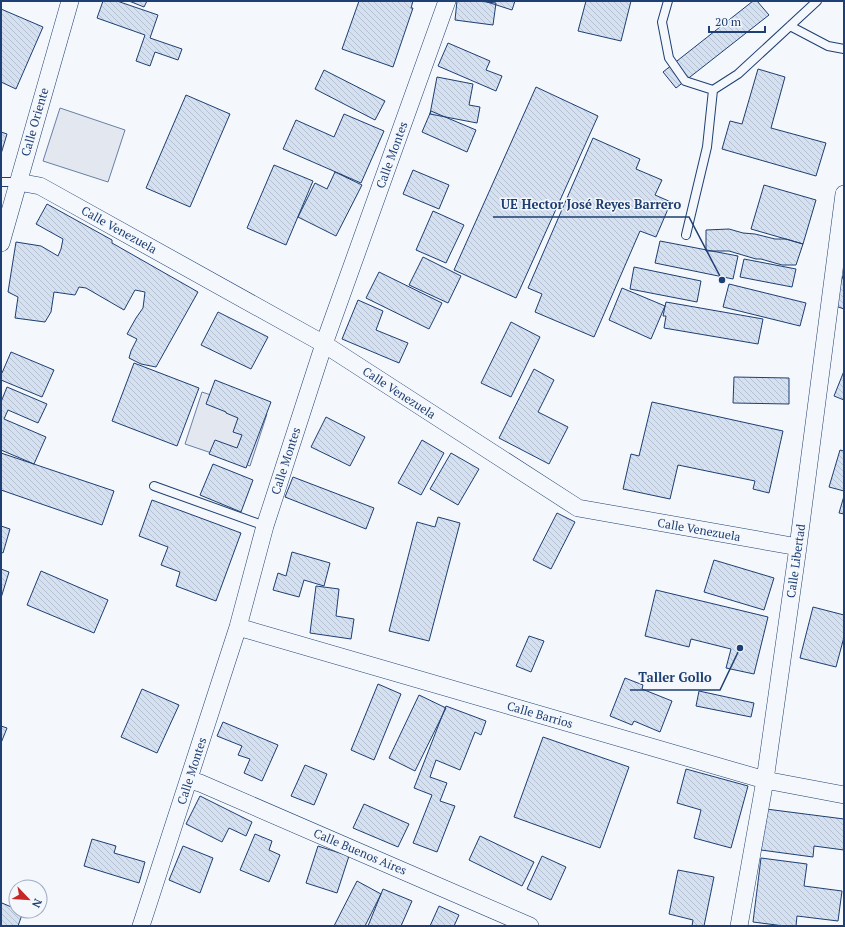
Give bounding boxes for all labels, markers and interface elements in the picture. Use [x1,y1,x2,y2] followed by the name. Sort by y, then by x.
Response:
[709,8,765,34] scale bar
[715,14,742,29] text: 20 m
[18,86,51,158] street label: Calle Oriente
[373,119,411,190] street label: Calle Montes
[493,192,689,217] callout: UE Hector José Reyes Barrero
[501,195,681,213] text: UE Hector José Reyes Barrero
[79,203,160,257] street label: Calle Venezuela
[360,363,439,422] street label: Calle Venezuela
[268,425,303,496] street label: Calle Montes
[656,515,742,544] street label: Calle Venezuela
[783,523,808,599] street label: Calle Libertad
[630,665,720,690] callout: Taller Gollo
[638,668,712,686] text: Taller Gollo
[505,698,575,731] street label: Calle Barrios
[174,735,209,806] street label: Calle Montes
[311,825,409,878] street label: Calle Buenos Aires
[8,879,48,919] north arrow
[29,896,45,911] text: N

